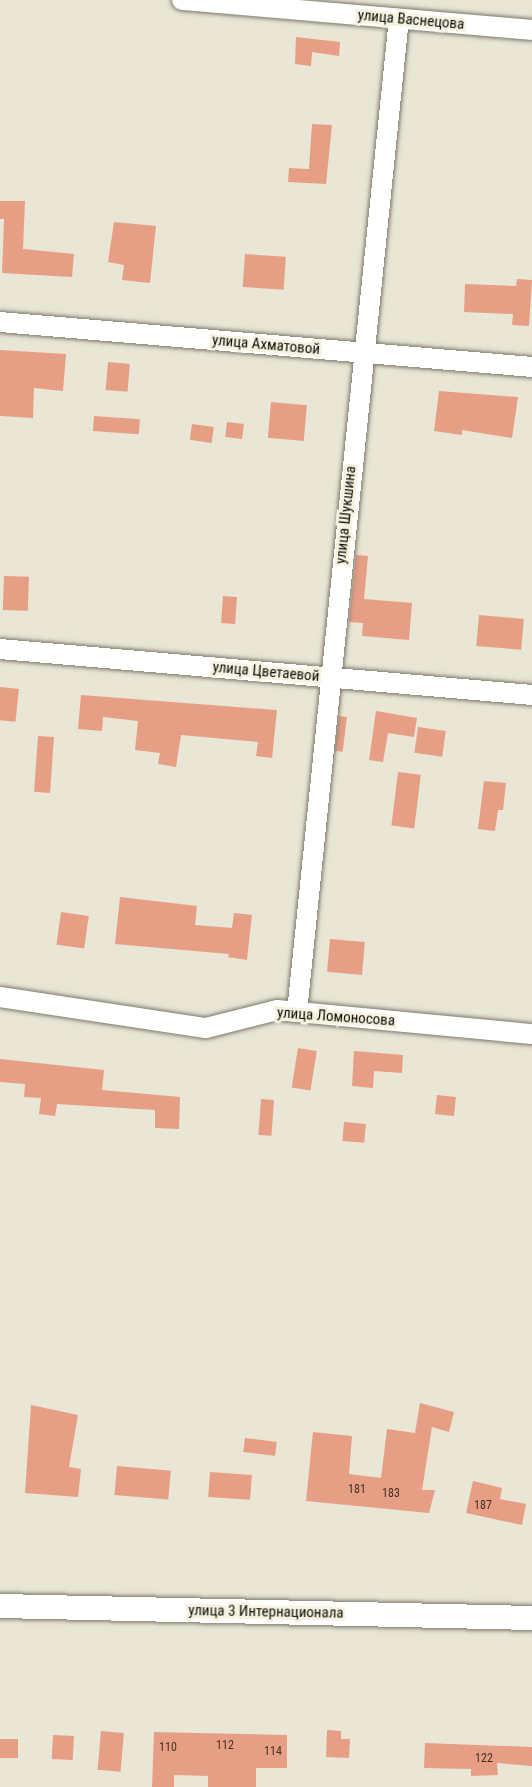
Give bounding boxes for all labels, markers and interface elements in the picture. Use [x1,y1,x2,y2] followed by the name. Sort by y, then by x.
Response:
[357,6,465,34] street label: улица Васнецова
[211,331,321,359] street label: улица Ахматовой
[332,465,360,565] street label: улица Шукшина
[212,658,320,686] street label: улица Цветаевой
[276,1004,396,1030] street label: улица Ломоносова
[348,1483,366,1497] house number: 181
[382,1487,400,1501] house number: 183
[474,1499,492,1513] house number: 187
[188,1602,344,1622] street label: улица 3 Интернационала
[216,1739,234,1753] house number: 112
[159,1741,177,1755] house number: 110
[264,1745,282,1759] house number: 114
[475,1752,493,1766] house number: 122

